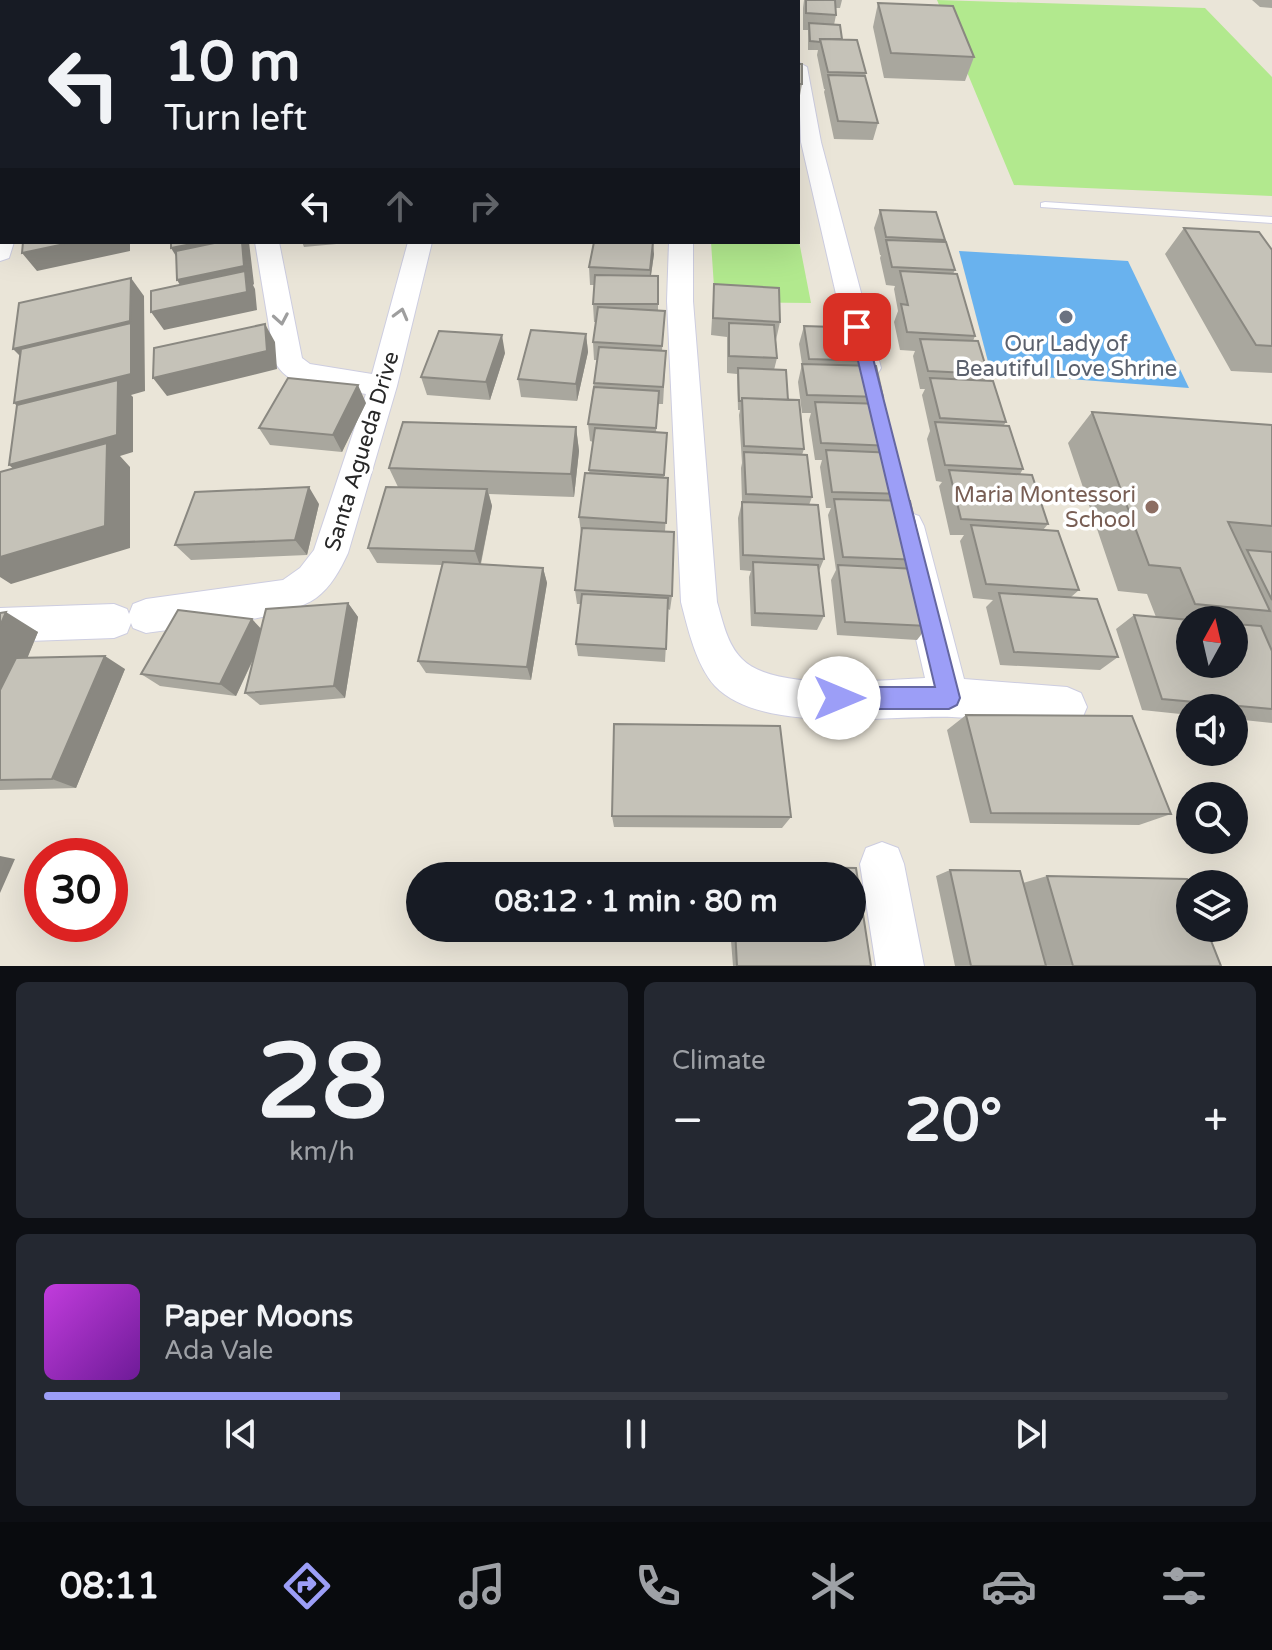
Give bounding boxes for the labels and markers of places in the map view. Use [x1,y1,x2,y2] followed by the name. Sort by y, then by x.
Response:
[823,293,891,361] pin
[1057,308,1075,326] marker: Our Lady of Beautiful Love Shrine
[955,331,1177,382] place label: Our Lady of Beautiful Love Shrine
[954,482,1136,533] place label: Maria Montessori School
[1143,498,1161,516] marker: Maria Montessori School

